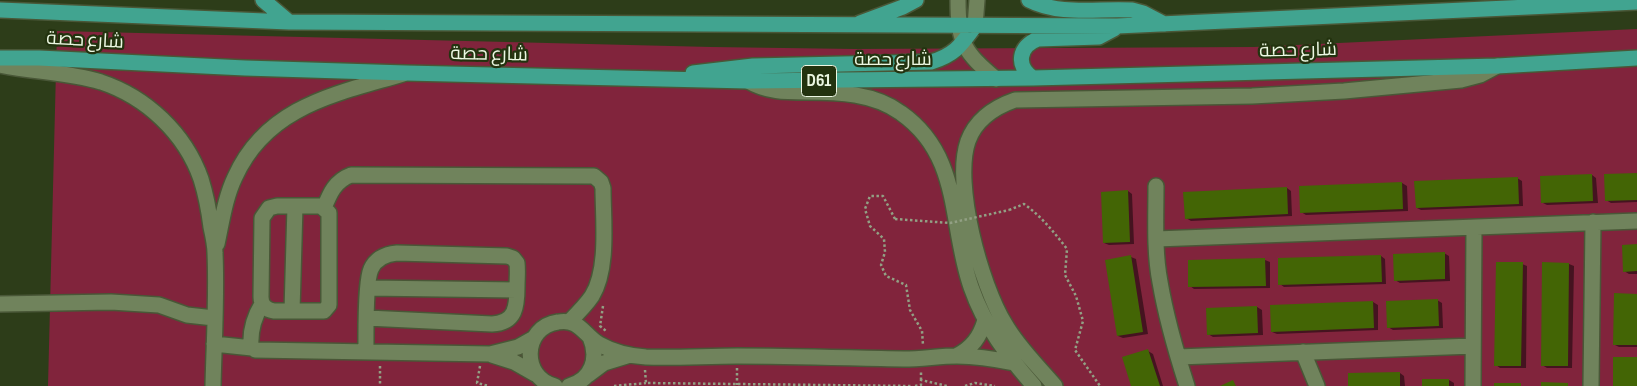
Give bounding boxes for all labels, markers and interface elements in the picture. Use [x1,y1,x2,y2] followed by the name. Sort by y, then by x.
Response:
[46,28,124,54] street label: شارع حصة
[1259,39,1337,63] street label: شارع حصة
[450,43,528,67] street label: شارع حصة
[854,49,932,71] street label: شارع حصة
[802,66,836,96] road number: D61

